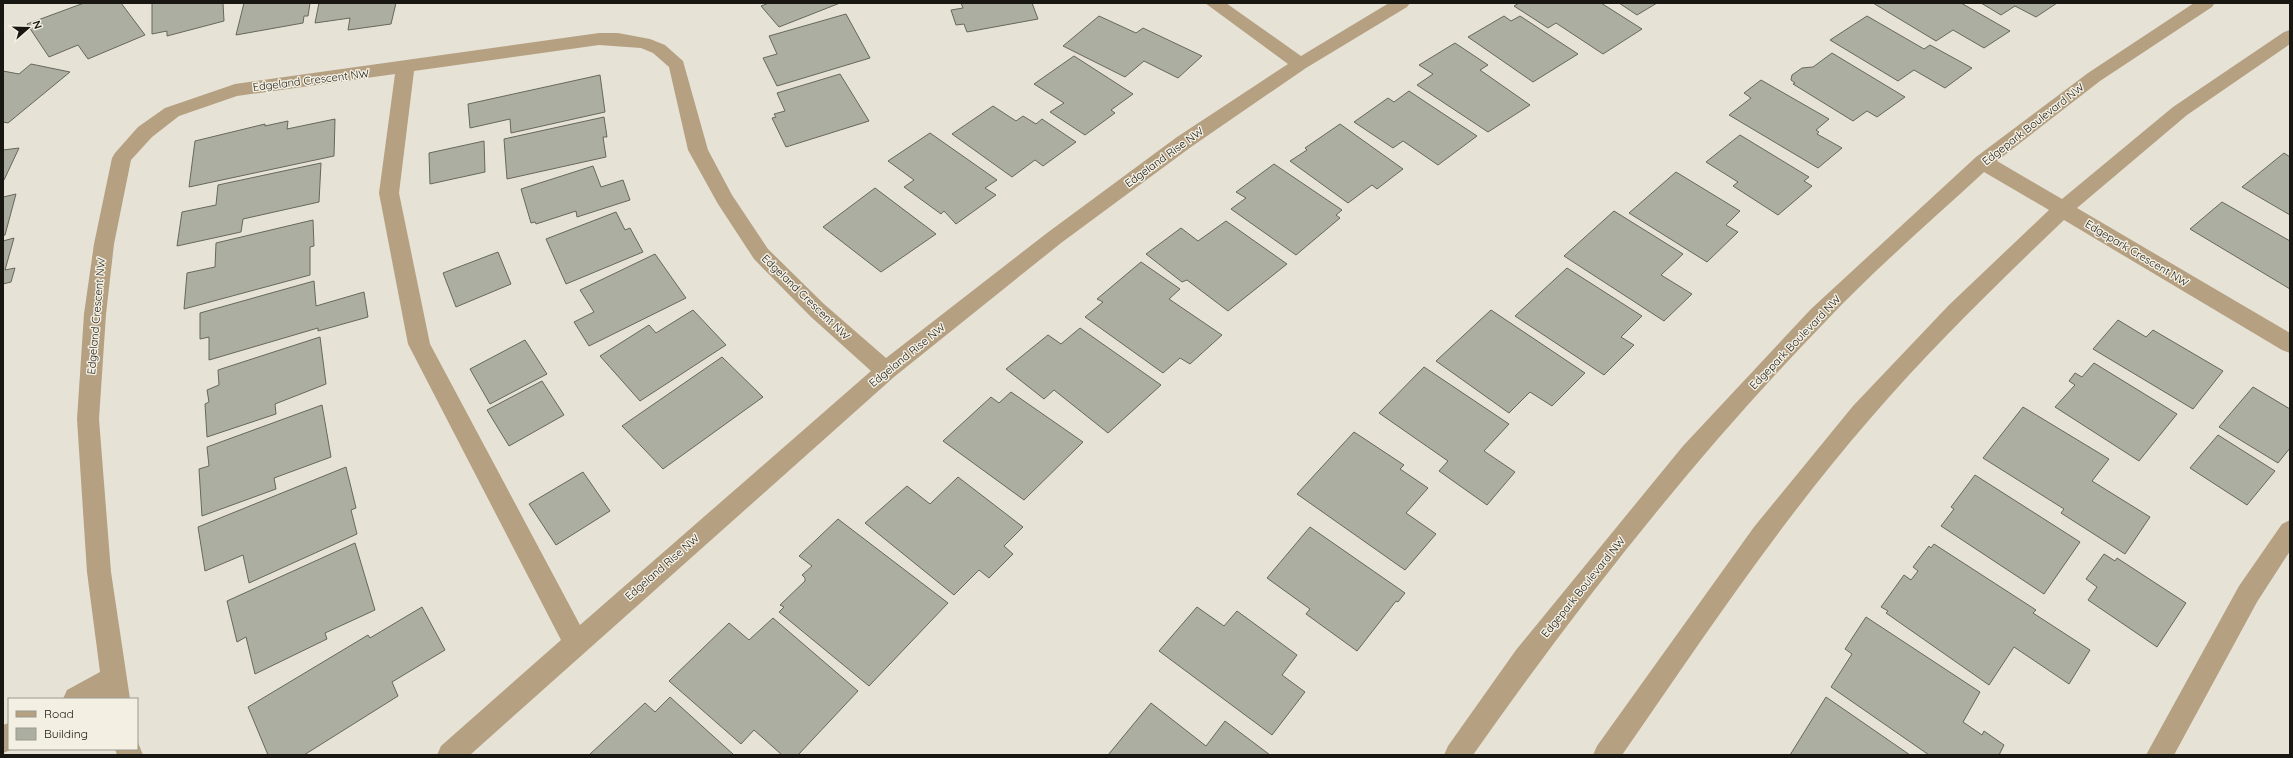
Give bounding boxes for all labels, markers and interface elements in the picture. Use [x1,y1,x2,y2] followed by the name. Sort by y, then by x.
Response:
[8,8,48,48] north arrow
[29,18,45,31] text: N
[252,66,370,94] street label: Edgeland Crescent NW
[1979,80,2087,168] street label: Edgepark Boulevard NW
[1122,124,1206,190] street label: Edgeland Rise NW
[2083,217,2192,290] street label: Edgepark Crescent NW
[759,251,853,343] street label: Edgeland Crescent NW
[84,257,108,375] street label: Edgeland Crescent NW
[1746,292,1844,392] street label: Edgepark Boulevard NW
[866,320,948,390] street label: Edgeland Rise NW
[622,531,702,603] street label: Edgeland Rise NW
[1538,534,1628,640] street label: Edgepark Boulevard NW
[8,698,138,750] legend
[44,706,74,721] text: Road
[44,726,88,741] text: Building

